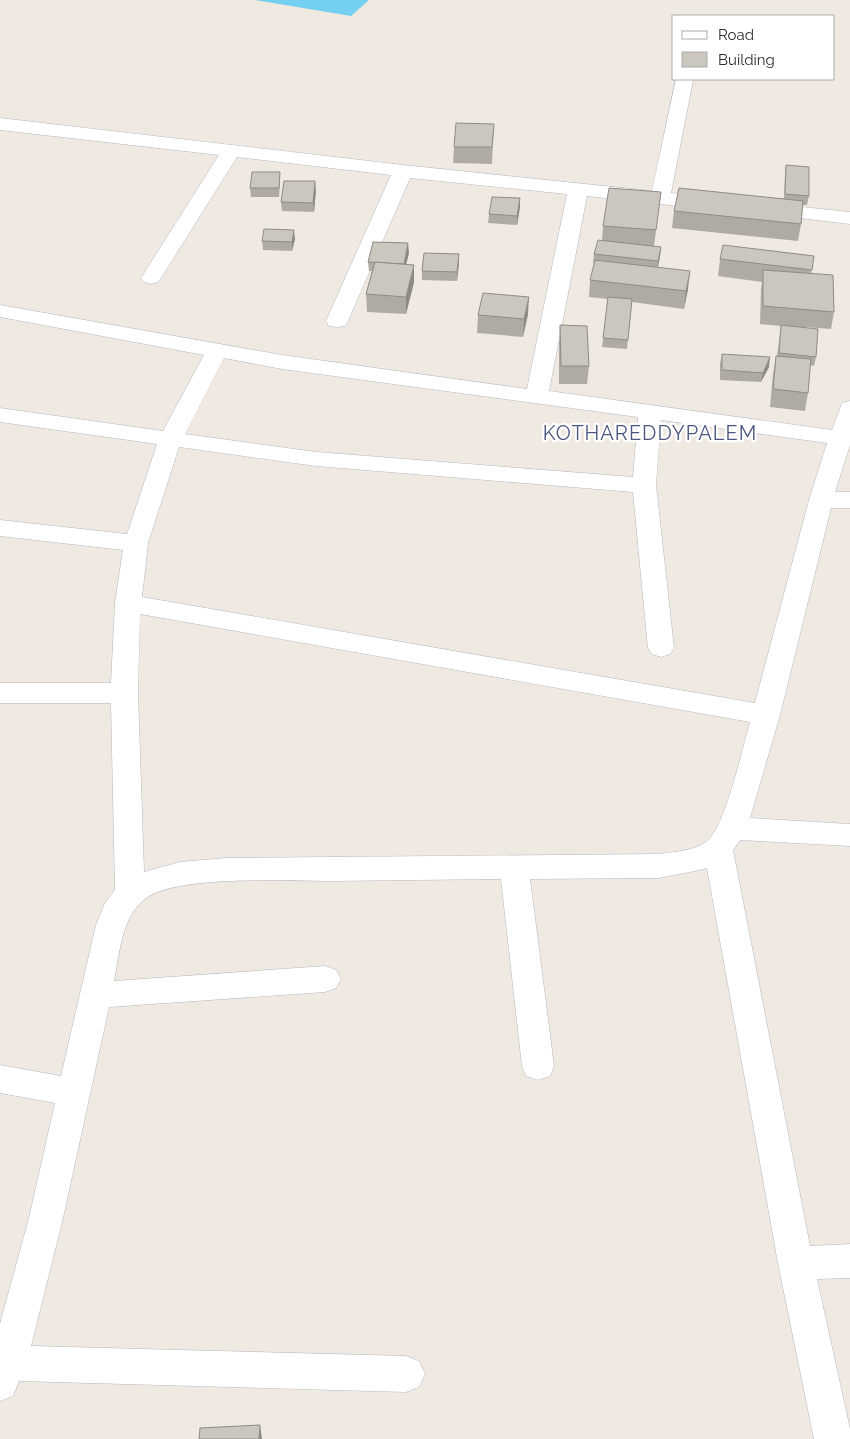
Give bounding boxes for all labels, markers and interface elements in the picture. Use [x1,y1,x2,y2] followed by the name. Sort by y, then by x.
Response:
[672,15,835,80] legend
[718,26,754,44] text: Road
[718,51,775,69] text: Building
[543,421,757,445] district label: KOTHAREDDYPALEM

